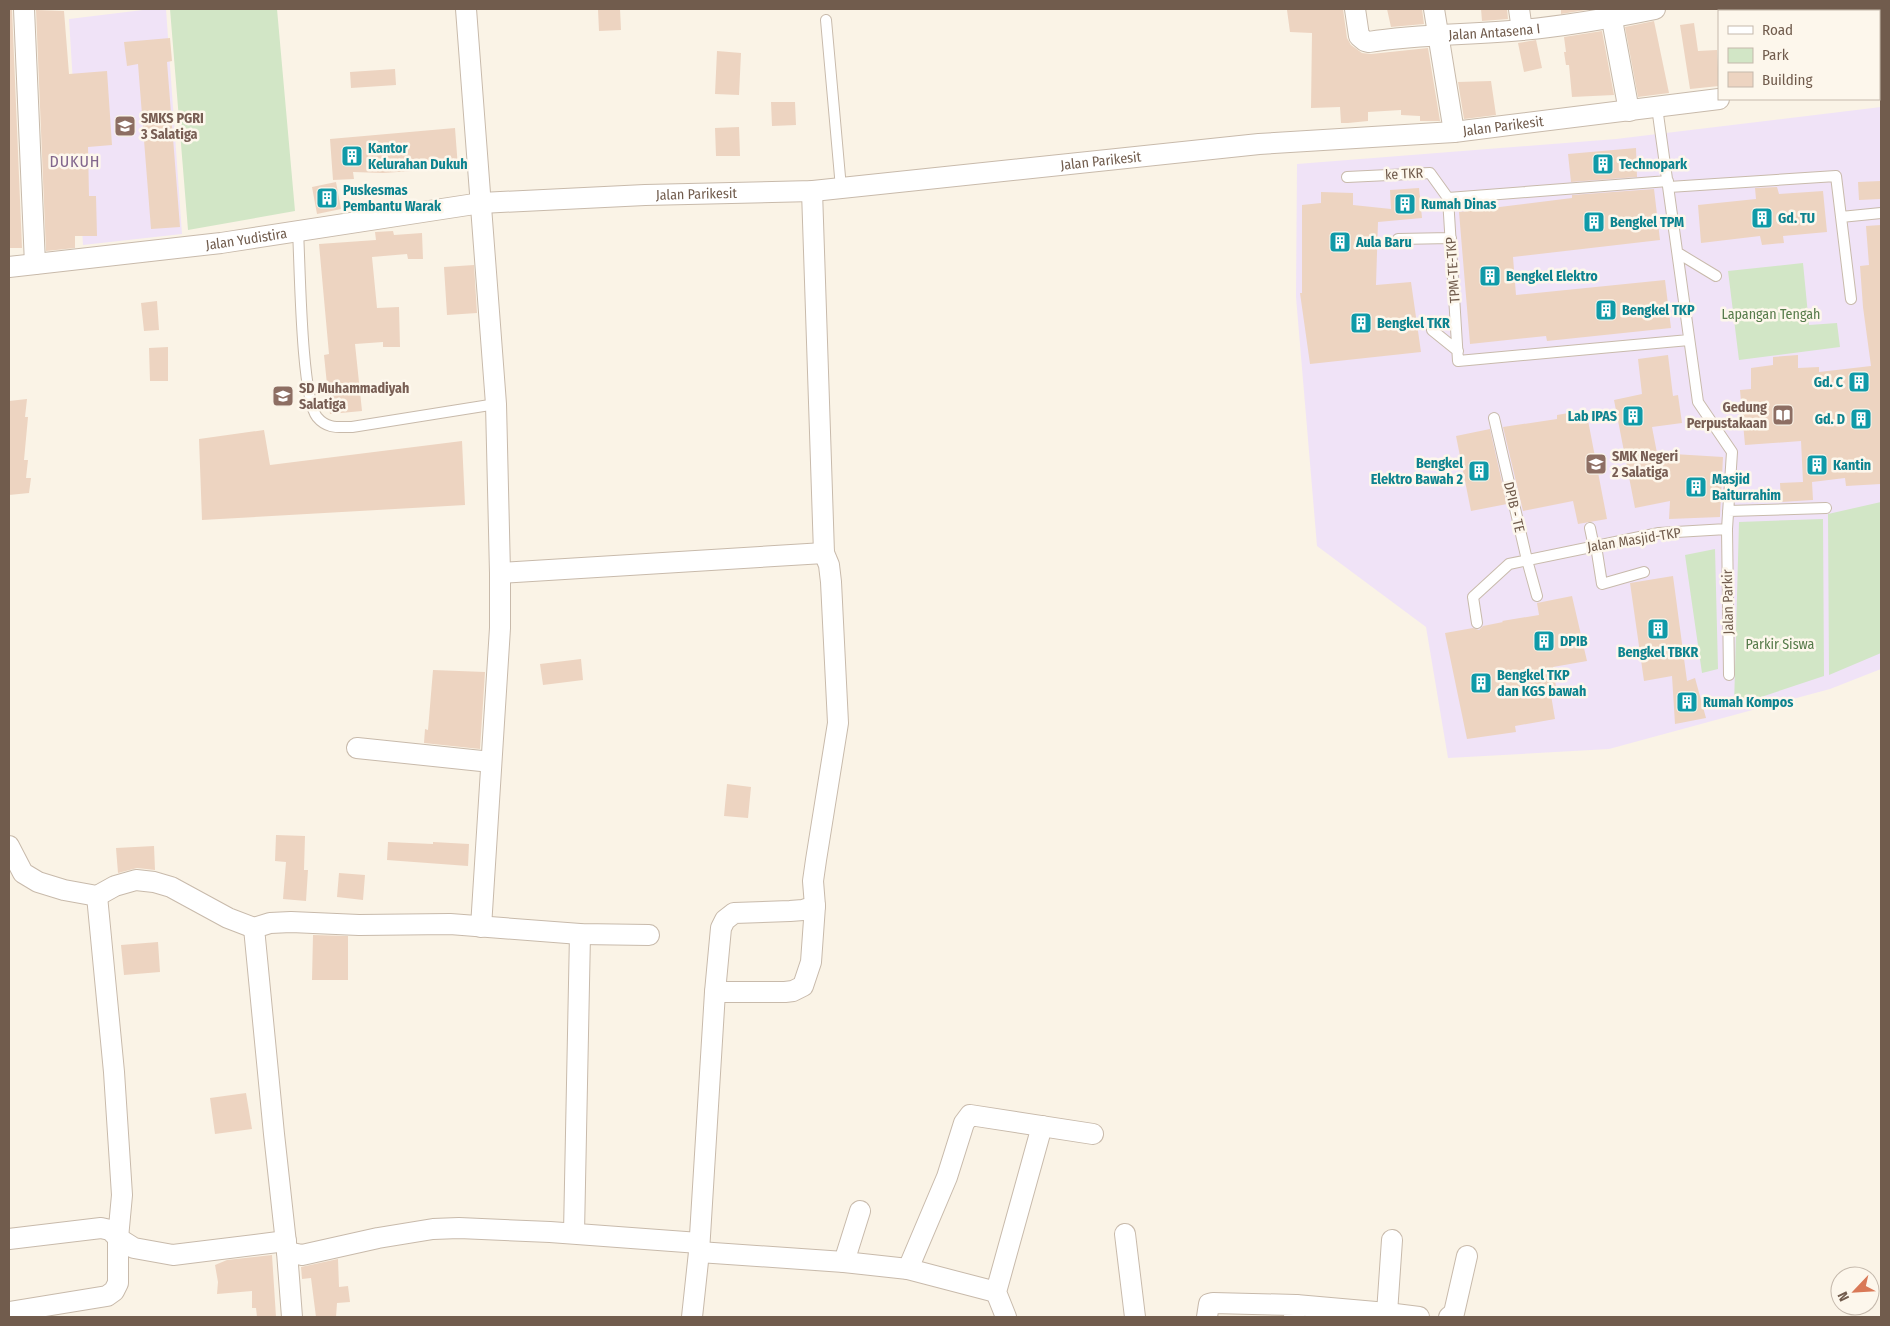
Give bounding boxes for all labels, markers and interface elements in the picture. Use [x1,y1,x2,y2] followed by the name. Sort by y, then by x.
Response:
[1718,10,1880,100] legend
[1448,20,1541,43] street label: Jalan Antasena I
[1762,21,1793,39] text: Road
[1762,46,1789,64] text: Park
[1762,71,1813,89] text: Building
[140,110,204,143] place label: SMKS PGRI 3 Salatiga
[1462,112,1545,139] street label: Jalan Parikesit
[113,114,137,138] school or university icon: SMKS PGRI 3 Salatiga
[368,140,467,173] place label: Kantor Kelurahan Dukuh
[340,144,364,168] building icon: Kantor Kelurahan Dukuh
[1060,148,1142,173] street label: Jalan Parikesit
[49,152,101,171] district label: DUKUH
[1591,152,1615,176] building icon: Technopark
[1619,156,1688,173] place label: Technopark
[1385,164,1424,183] street label: ke TKR
[343,182,442,215] place label: Puskesmas Pembantu Warak
[656,184,738,203] street label: Jalan Parikesit
[315,186,339,210] building icon: Puskesmas Pembantu Warak
[1393,192,1417,216] building icon: Rumah Dinas
[1421,196,1496,213] place label: Rumah Dinas
[1750,206,1774,230] building icon: Gd. TU
[1582,210,1606,234] building icon: Bengkel TPM
[1778,210,1815,227] place label: Gd. TU
[1610,214,1684,231] place label: Bengkel TPM
[205,224,288,253] street label: Jalan Yudistira
[1328,230,1352,254] building icon: Aula Baru
[1355,234,1412,251] place label: Aula Baru
[1442,236,1464,304] street label: TPM-TE-TKP
[1478,264,1502,288] building icon: Bengkel Elektro
[1506,268,1598,285] place label: Bengkel Elektro
[1594,298,1618,322] building icon: Bengkel TKP
[1622,302,1695,319] place label: Bengkel TKP
[1722,306,1820,323] park label: Lapangan Tengah
[1349,311,1373,335] building icon: Bengkel TKR
[1377,315,1450,332] place label: Bengkel TKR
[1847,370,1871,394] building icon: Gd. C
[1814,374,1844,391] place label: Gd. C
[299,380,409,413] place label: SD Muhammadiyah Salatiga
[271,384,295,408] school or university icon: SD Muhammadiyah Salatiga
[1687,399,1767,432] place label: Gedung Perpustakaan
[1771,403,1795,427] library icon: Gedung Perpustakaan
[1621,404,1645,428] building icon: Lab IPAS
[1849,407,1873,431] building icon: Gd. D
[1568,408,1617,425] place label: Lab IPAS
[1815,411,1845,428] place label: Gd. D
[1611,448,1679,481] place label: SMK Negeri 2 Salatiga
[1584,452,1608,476] school or university icon: SMK Negeri 2 Salatiga
[1805,453,1829,477] building icon: Kantin
[1371,455,1464,488] place label: Bengkel Elektro Bawah 2
[1833,457,1871,474] place label: Kantin
[1467,459,1491,483] building icon: Bengkel Elektro Bawah 2
[1712,471,1781,504] place label: Masjid Baiturrahim
[1684,475,1708,499] building icon: Masjid Baiturrahim
[1500,480,1528,534] street label: DPIB - TE
[1586,524,1682,556] street label: Jalan Masjid-TKP
[1719,569,1737,635] street label: Jalan Parkir
[1646,617,1670,641] building icon: Bengkel TBKR
[1532,629,1556,653] building icon: DPIB
[1560,633,1588,650] place label: DPIB
[1746,636,1815,653] park label: Parkir Siswa
[1618,644,1698,661] place label: Bengkel TBKR
[1497,667,1586,700] place label: Bengkel TKP dan KGS bawah
[1469,671,1493,695] building icon: Bengkel TKP dan KGS bawah
[1675,690,1699,714] building icon: Rumah Kompos
[1703,694,1793,711] place label: Rumah Kompos
[1830,1266,1880,1316] north arrow
[1834,1289,1853,1304] text: N

